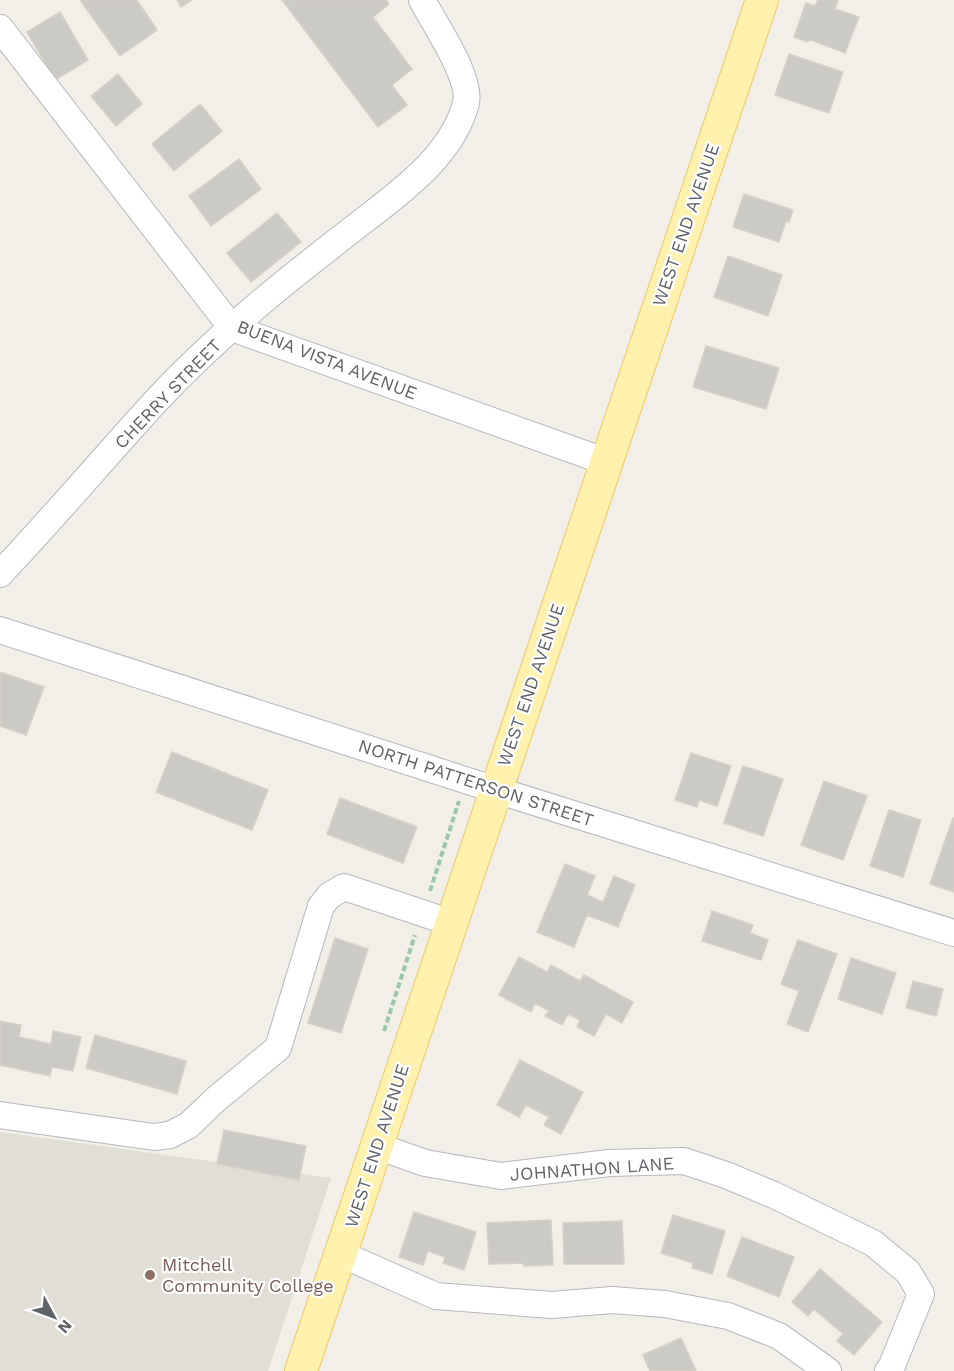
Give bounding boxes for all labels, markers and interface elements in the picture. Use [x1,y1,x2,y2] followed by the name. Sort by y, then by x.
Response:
[648,141,723,309] street label: WEST END AVENUE
[234,315,420,404] street label: BUENA VISTA AVENUE
[110,334,225,453] street label: CHERRY STREET
[493,601,568,769] street label: WEST END AVENUE
[356,735,597,831] street label: NORTH PATTERSON STREET
[340,1061,413,1230] street label: WEST END AVENUE
[509,1152,675,1185] street label: JOHNATHON LANE
[162,1254,334,1296] place label: Mitchell Community College
[143,1268,157,1282] marker: Mitchell Community College
[24,1287,84,1347] north arrow
[54,1316,76,1337] text: N

